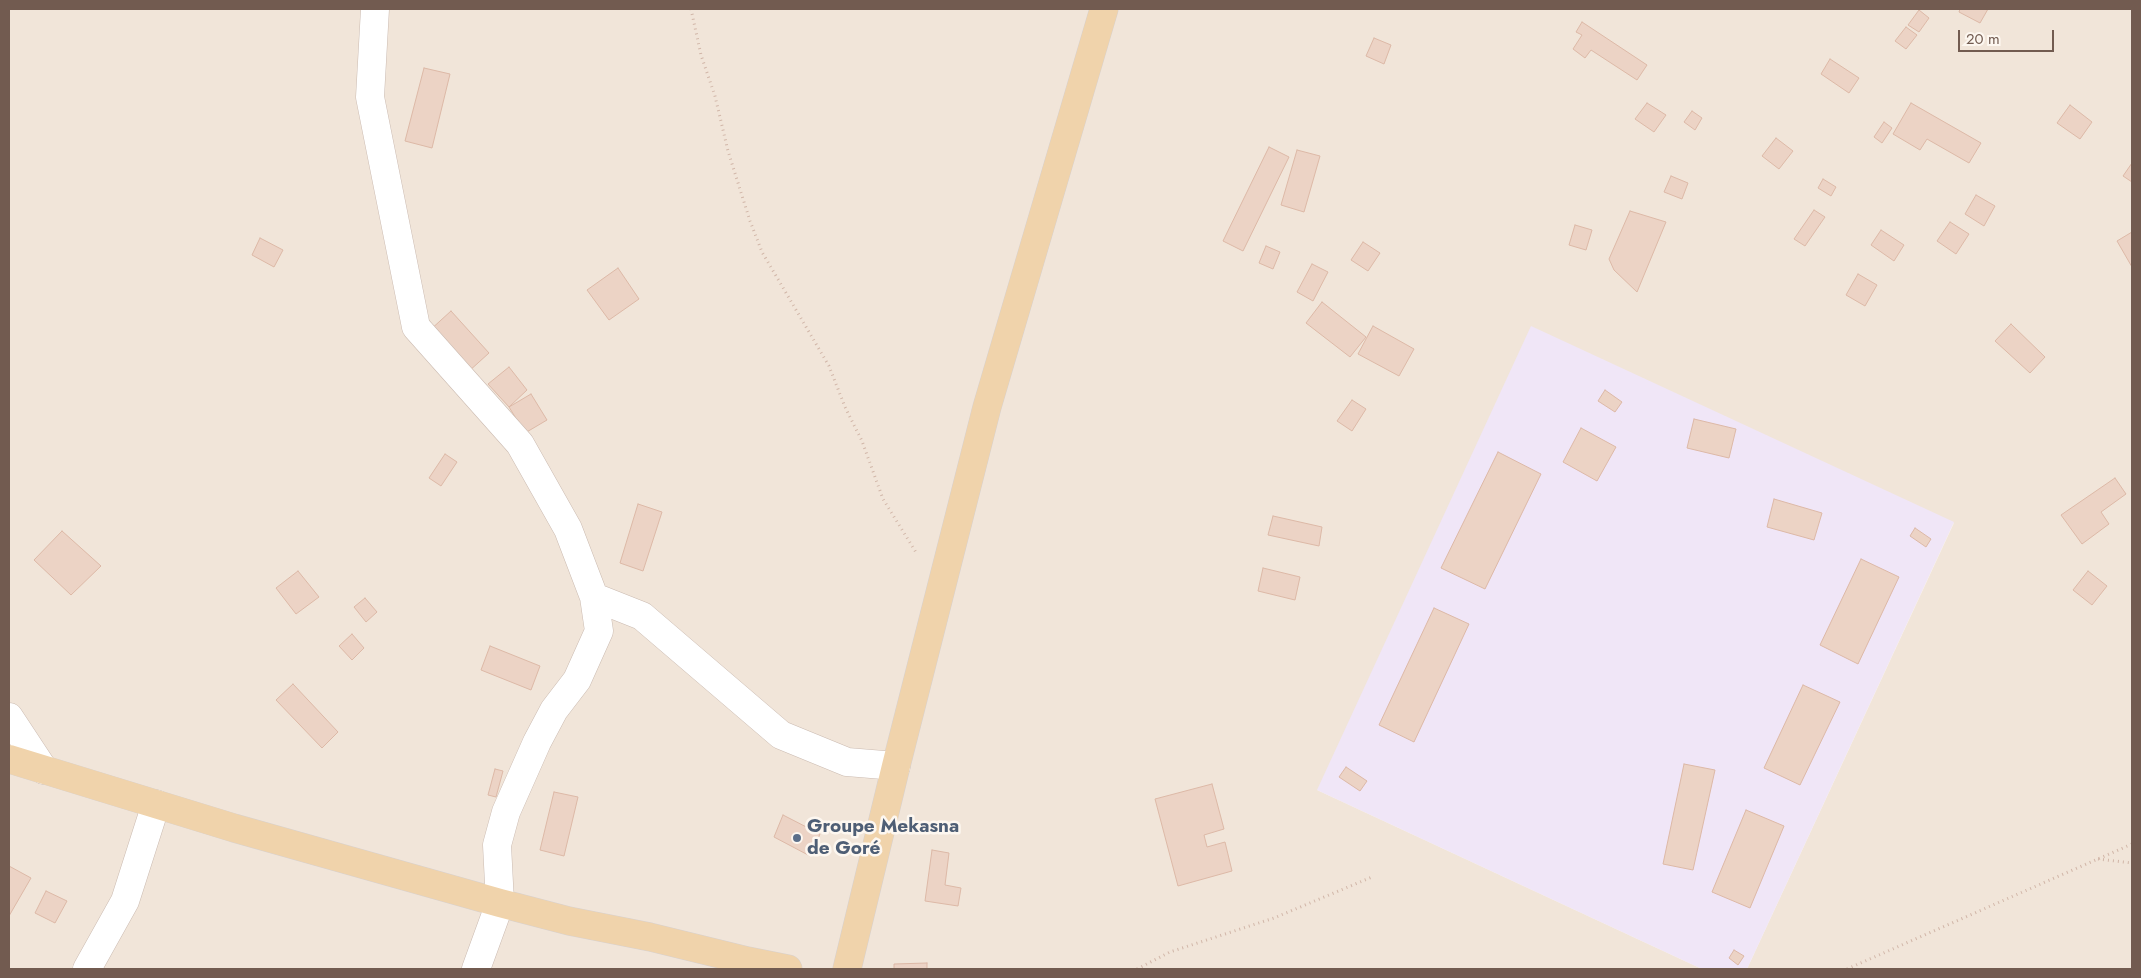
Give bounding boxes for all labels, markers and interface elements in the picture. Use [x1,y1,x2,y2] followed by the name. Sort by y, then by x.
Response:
[1961,20,2057,52] scale bar
[1966,28,2000,50] text: 20 m
[807,816,959,860] place label: Groupe Mekasna de Goré
[791,832,803,844] marker: Groupe Mekasna de Goré

